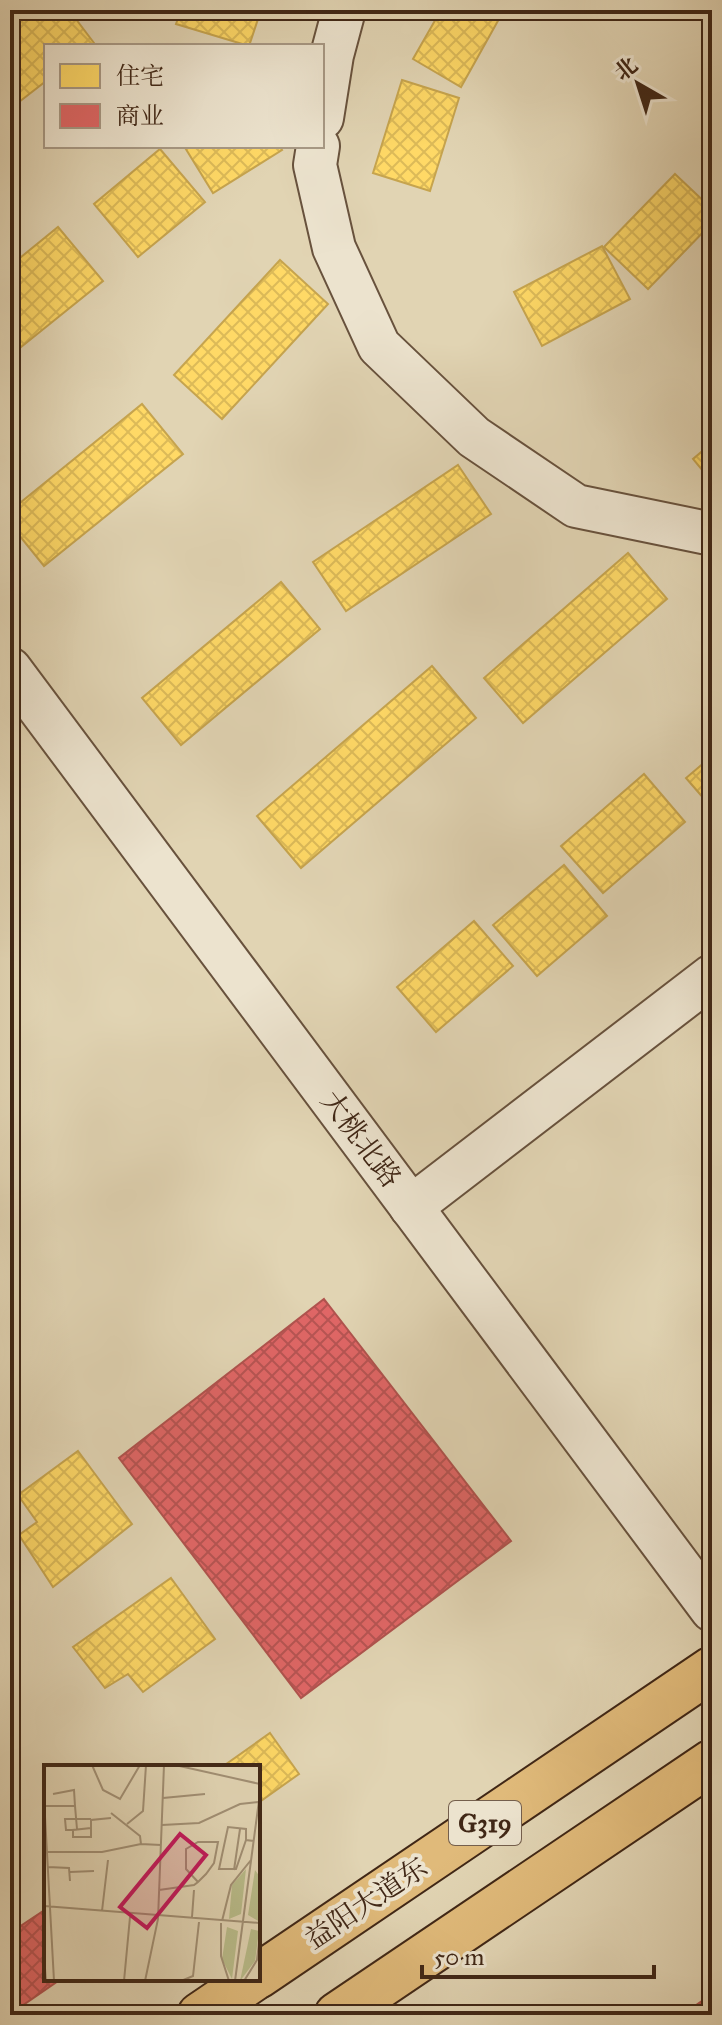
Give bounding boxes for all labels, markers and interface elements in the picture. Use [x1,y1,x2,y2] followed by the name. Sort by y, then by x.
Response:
[44,44,324,148] legend
[598,44,678,124] north arrow
[609,51,643,86] text: 北
[116,61,164,91] text: 住宅
[116,101,164,131] text: 商业
[313,1084,409,1194] street label: 大桃北路
[44,1765,260,1981] inset map
[449,1801,521,1845] road number: G319
[298,1849,434,1957] street label: 益阳大道东
[422,1929,654,1979] scale bar
[434,1942,484,1972] text: 50 m

